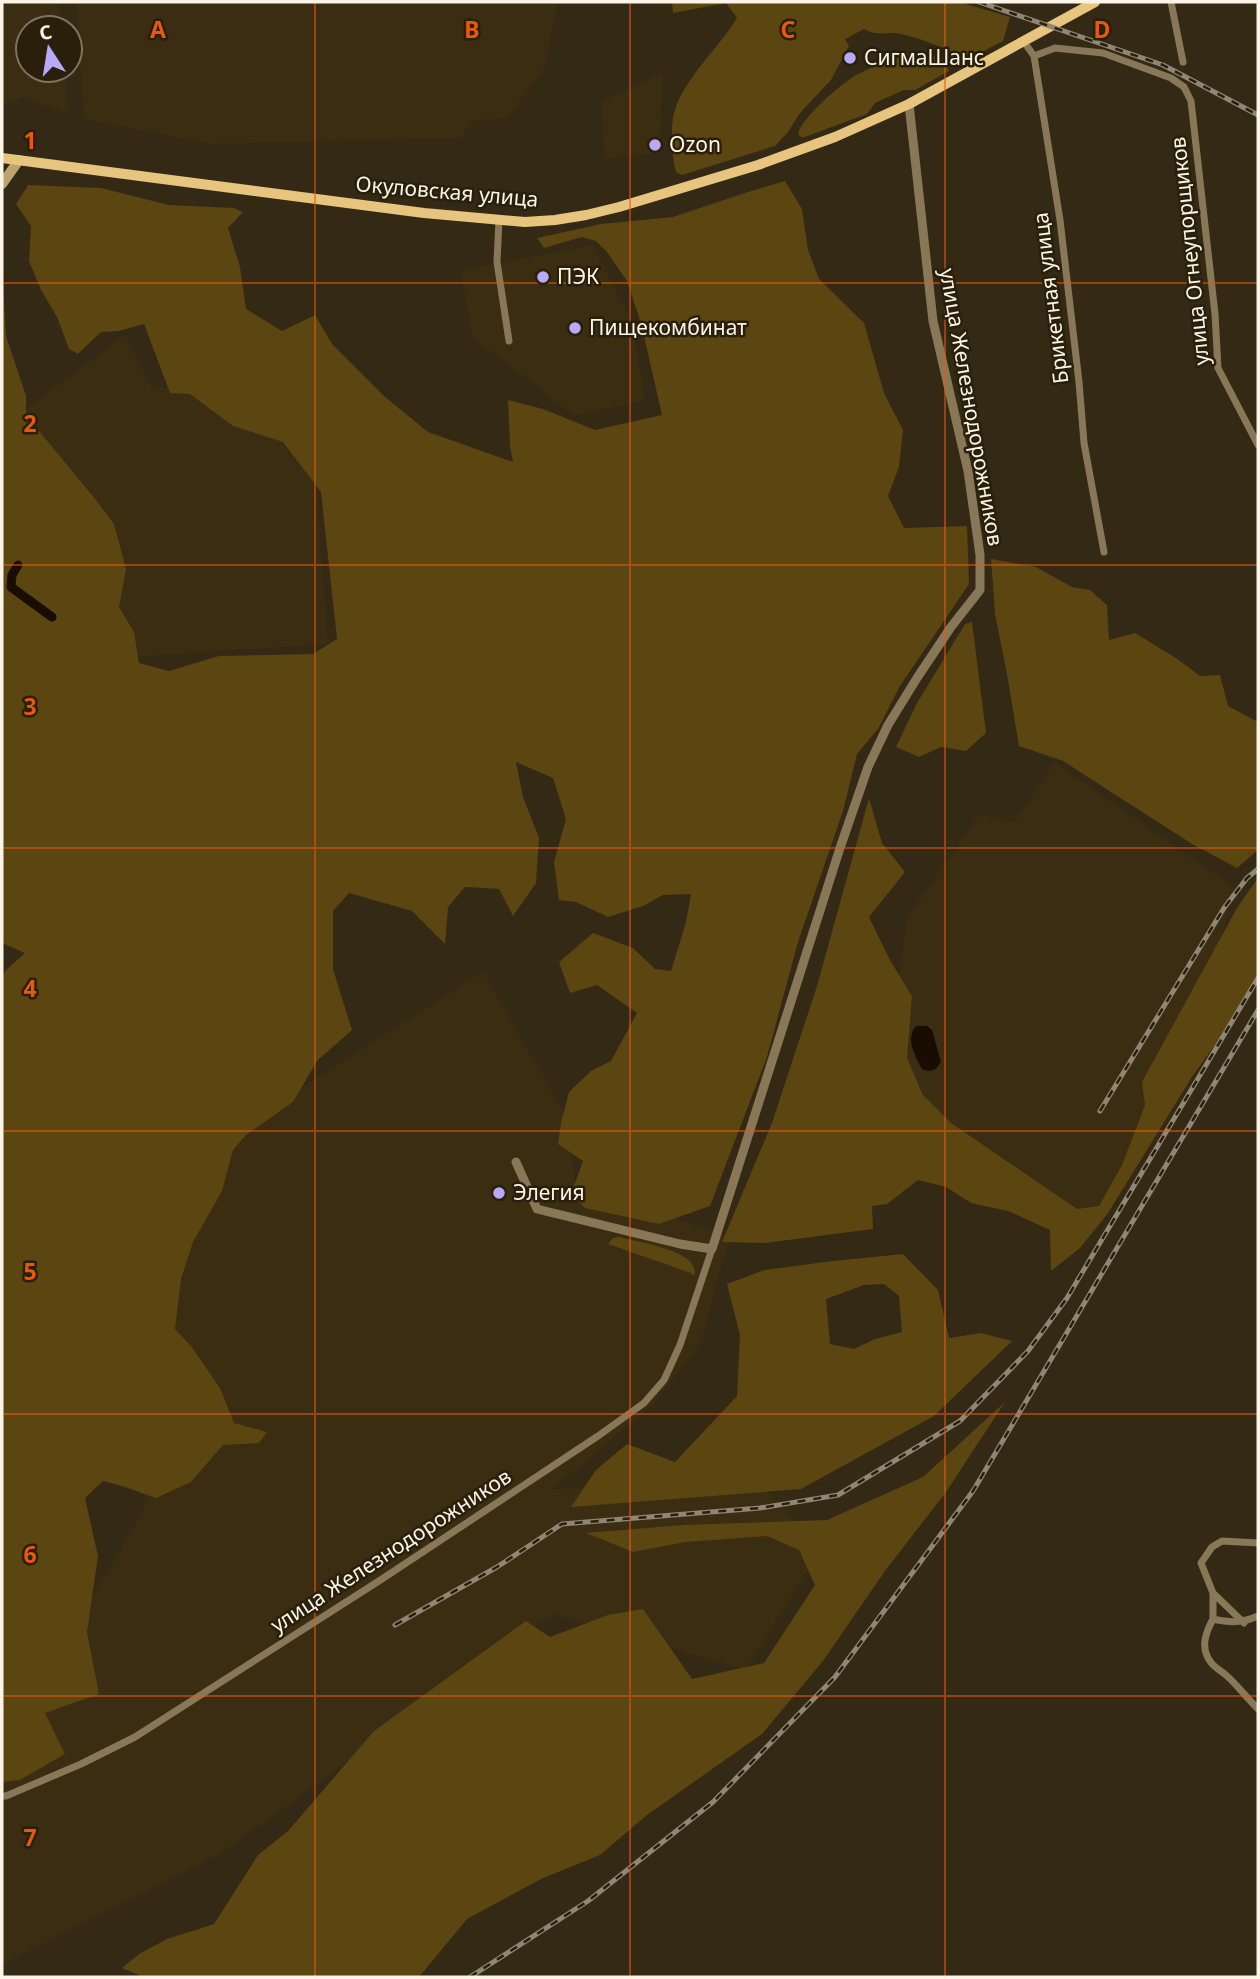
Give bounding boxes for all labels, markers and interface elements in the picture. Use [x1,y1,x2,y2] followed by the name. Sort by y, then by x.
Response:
[150,13,166,45] text: A
[464,13,480,45] text: B
[781,13,796,45] text: C
[1094,13,1110,45] text: D
[14,14,84,84] north arrow
[37,18,54,46] text: С
[864,43,984,71] place label: СигмаШанс
[842,50,858,66] marker: СигмаШанс
[23,124,37,156] text: 1
[669,130,721,158] place label: Ozon
[1163,135,1215,367] street label: улица Огнеупорщиков
[647,137,663,153] marker: Ozon
[355,169,540,213] street label: Окуловская улица
[1026,211,1074,385] street label: Брикетная улица
[557,262,599,290] place label: ПЭК
[934,266,1010,548] street label: улица Железнодорожников
[535,269,551,285] marker: ПЭК
[589,313,747,341] place label: Пищекомбинат
[567,320,583,336] marker: Пищекомбинат
[23,407,37,439] text: 2
[23,690,37,722] text: 3
[23,972,37,1004] text: 4
[513,1178,585,1206] place label: Элегия
[491,1185,507,1201] marker: Элегия
[23,1255,37,1287] text: 5
[265,1462,516,1639] street label: улица Железнодорожников
[23,1538,37,1570] text: 6
[23,1821,37,1853] text: 7

